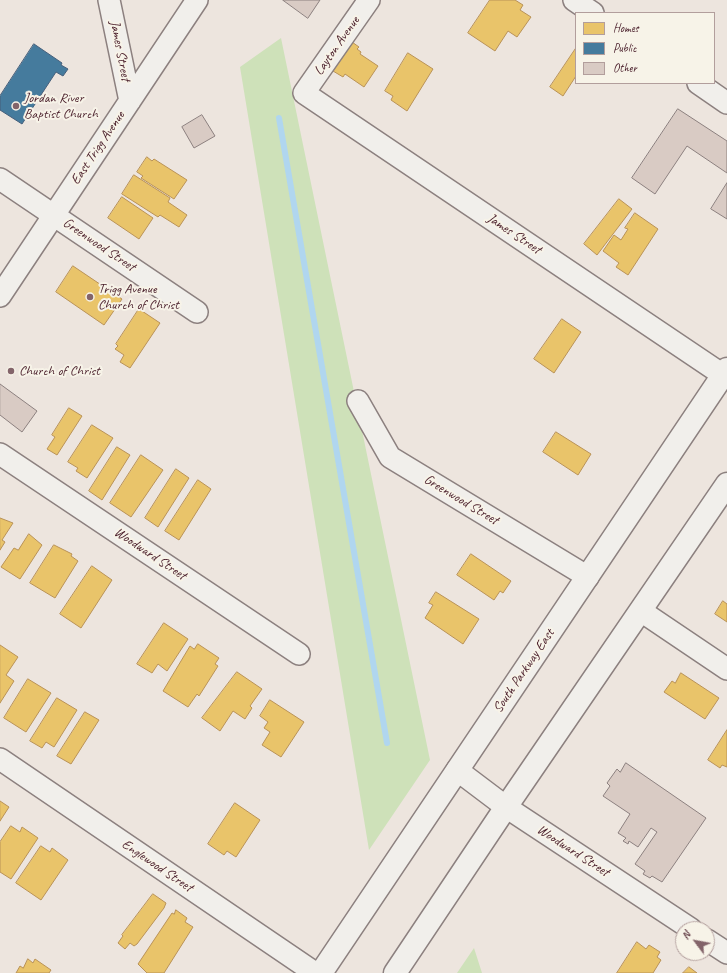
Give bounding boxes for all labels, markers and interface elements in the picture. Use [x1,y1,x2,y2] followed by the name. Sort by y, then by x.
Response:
[575,12,715,84] legend
[311,13,363,79] street label: Layton Avenue
[106,19,134,83] street label: James Street
[613,20,639,36] text: Homes
[613,40,637,56] text: Public
[613,60,637,76] text: Other
[24,90,98,122] place label: Jordan River Baptist Church
[11,101,21,111] marker: Jordan River Baptist Church
[67,108,129,188] street label: East Trigg Avenue
[484,210,544,258] street label: James Street
[60,215,138,275] street label: Greenwood Street
[98,281,179,314] place label: Trigg Avenue Church of Christ
[85,292,95,302] marker: Trigg Avenue Church of Christ
[19,363,100,379] place label: Church of Christ
[6,366,16,376] marker: Church of Christ
[421,471,501,529] street label: Greenwood Street
[111,524,189,584] street label: Woodward Street
[490,626,558,716] street label: South Parkway East
[534,821,612,881] street label: Woodward Street
[118,836,196,896] street label: Englewood Street
[675,921,715,961] north arrow
[678,929,693,942] text: N

